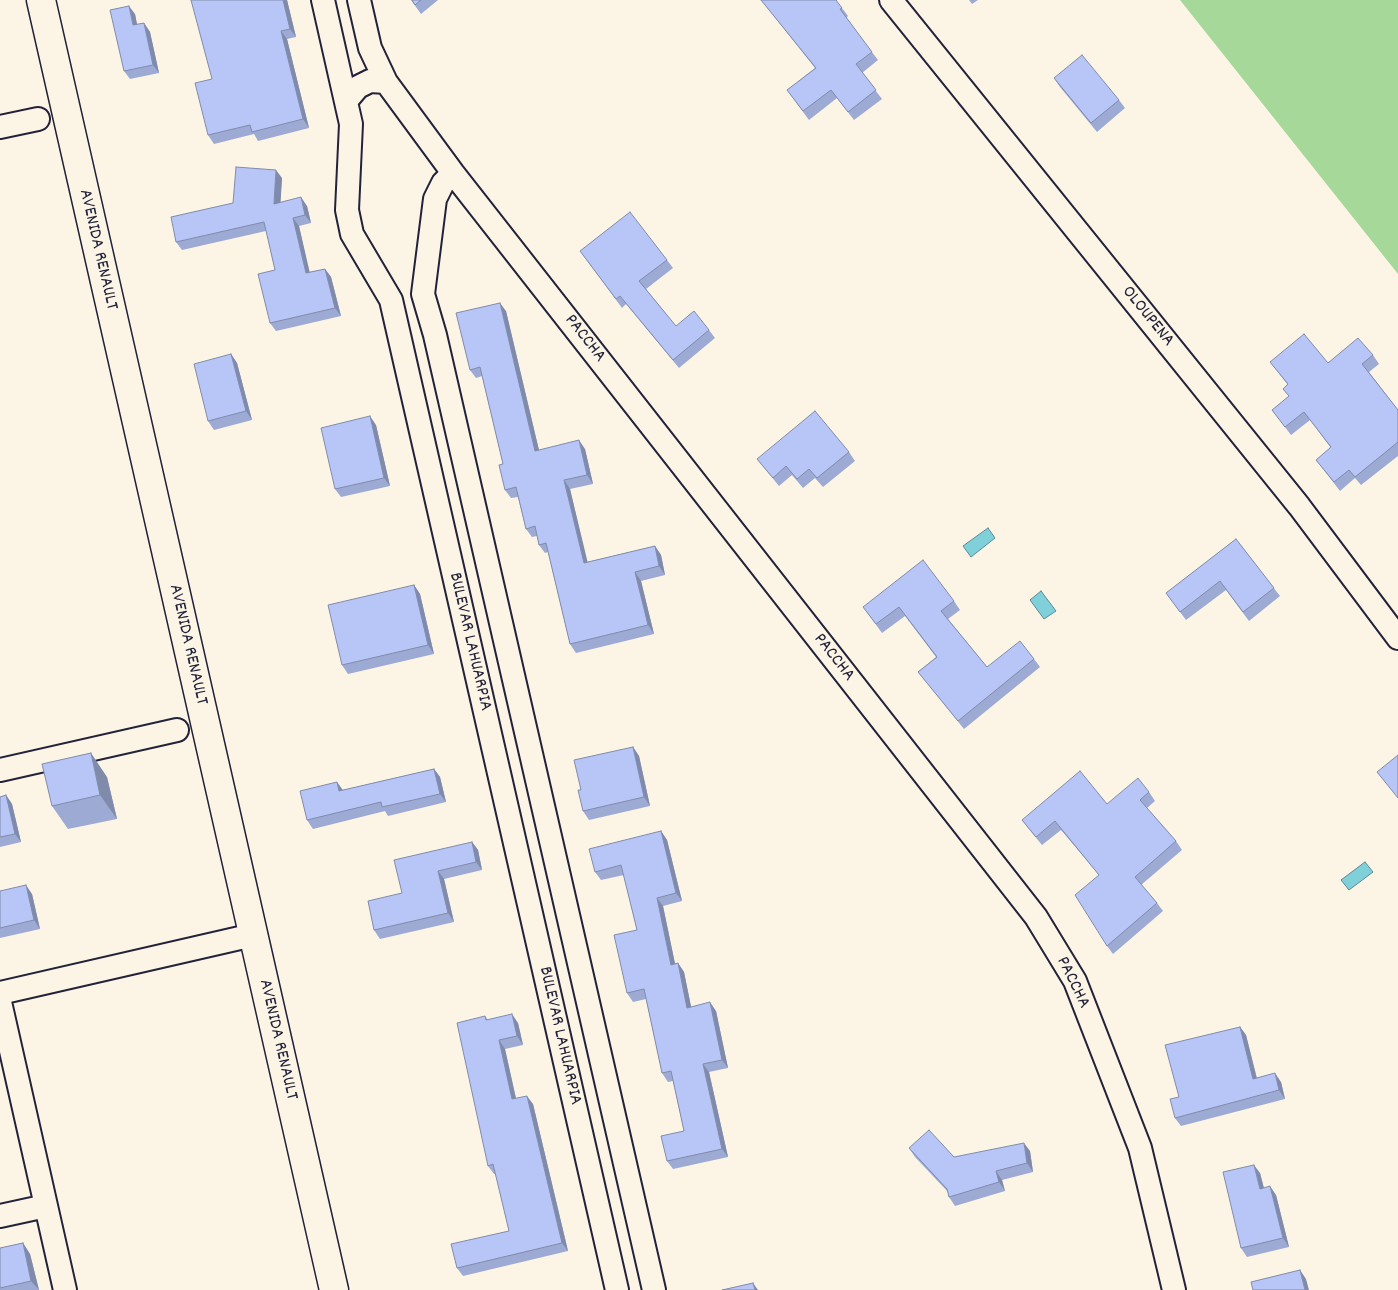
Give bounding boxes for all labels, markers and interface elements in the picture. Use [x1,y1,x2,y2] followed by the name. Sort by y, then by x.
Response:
[73,188,121,312] street label: AVENIDA RENAULT
[1116,282,1178,352] street label: OLOUPENA
[559,311,609,367] street label: PACCHA
[443,571,495,713] street label: BULEVAR LAHUARPIA
[163,583,211,707] street label: AVENIDA RENAULT
[808,630,858,686] street label: PACCHA
[1050,954,1094,1012] street label: PACCHA
[533,965,585,1107] street label: BULEVAR LAHUARPIA
[253,978,301,1102] street label: AVENIDA RENAULT

